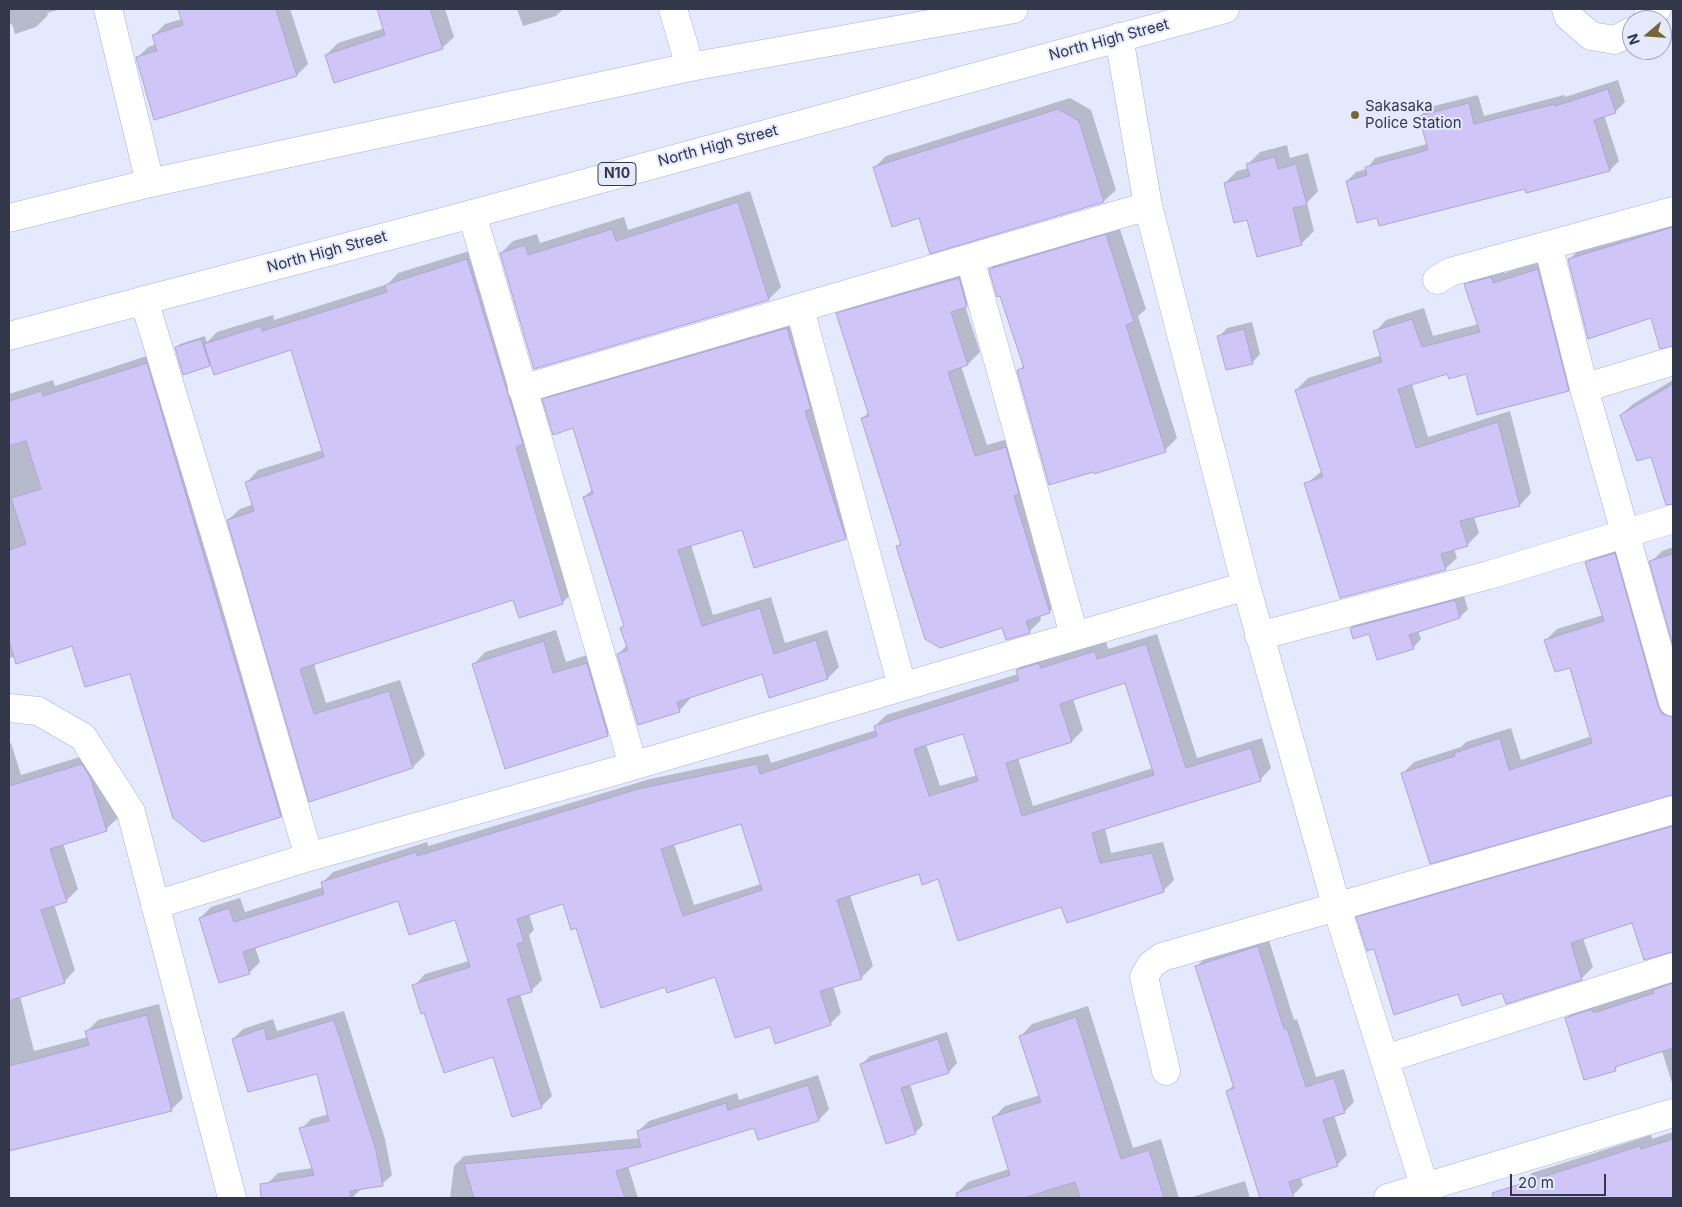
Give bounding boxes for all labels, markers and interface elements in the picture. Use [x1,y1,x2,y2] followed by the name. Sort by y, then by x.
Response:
[1622,10,1672,60] north arrow
[1047,15,1171,65] street label: North High Street
[1623,32,1643,47] text: N
[1365,97,1462,132] place label: Sakasaka Police Station
[1349,109,1361,121] marker: Sakasaka Police Station
[656,121,780,171] street label: North High Street
[598,162,636,185] road number: N10
[265,227,389,277] street label: North High Street
[1512,1164,1608,1196] scale bar
[1518,1173,1554,1192] text: 20 m

